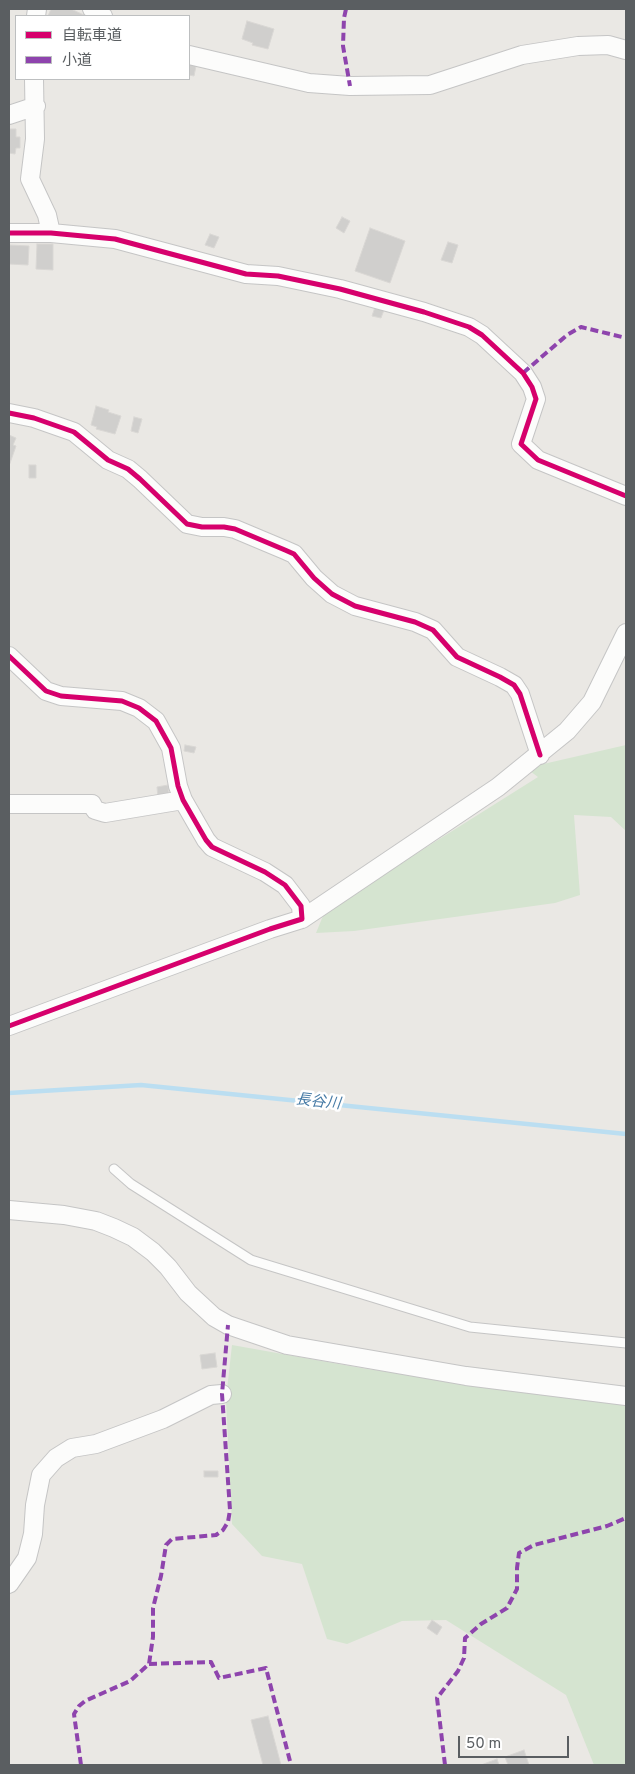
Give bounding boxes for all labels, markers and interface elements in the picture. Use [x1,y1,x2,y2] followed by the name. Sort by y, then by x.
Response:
[15,15,190,80] legend
[62,27,122,46] text: 自転車道
[62,52,92,71] text: 小道
[295,1092,341,1114] water label: 長谷川
[460,1726,571,1758] scale bar
[466,1735,501,1754] text: 50 m

